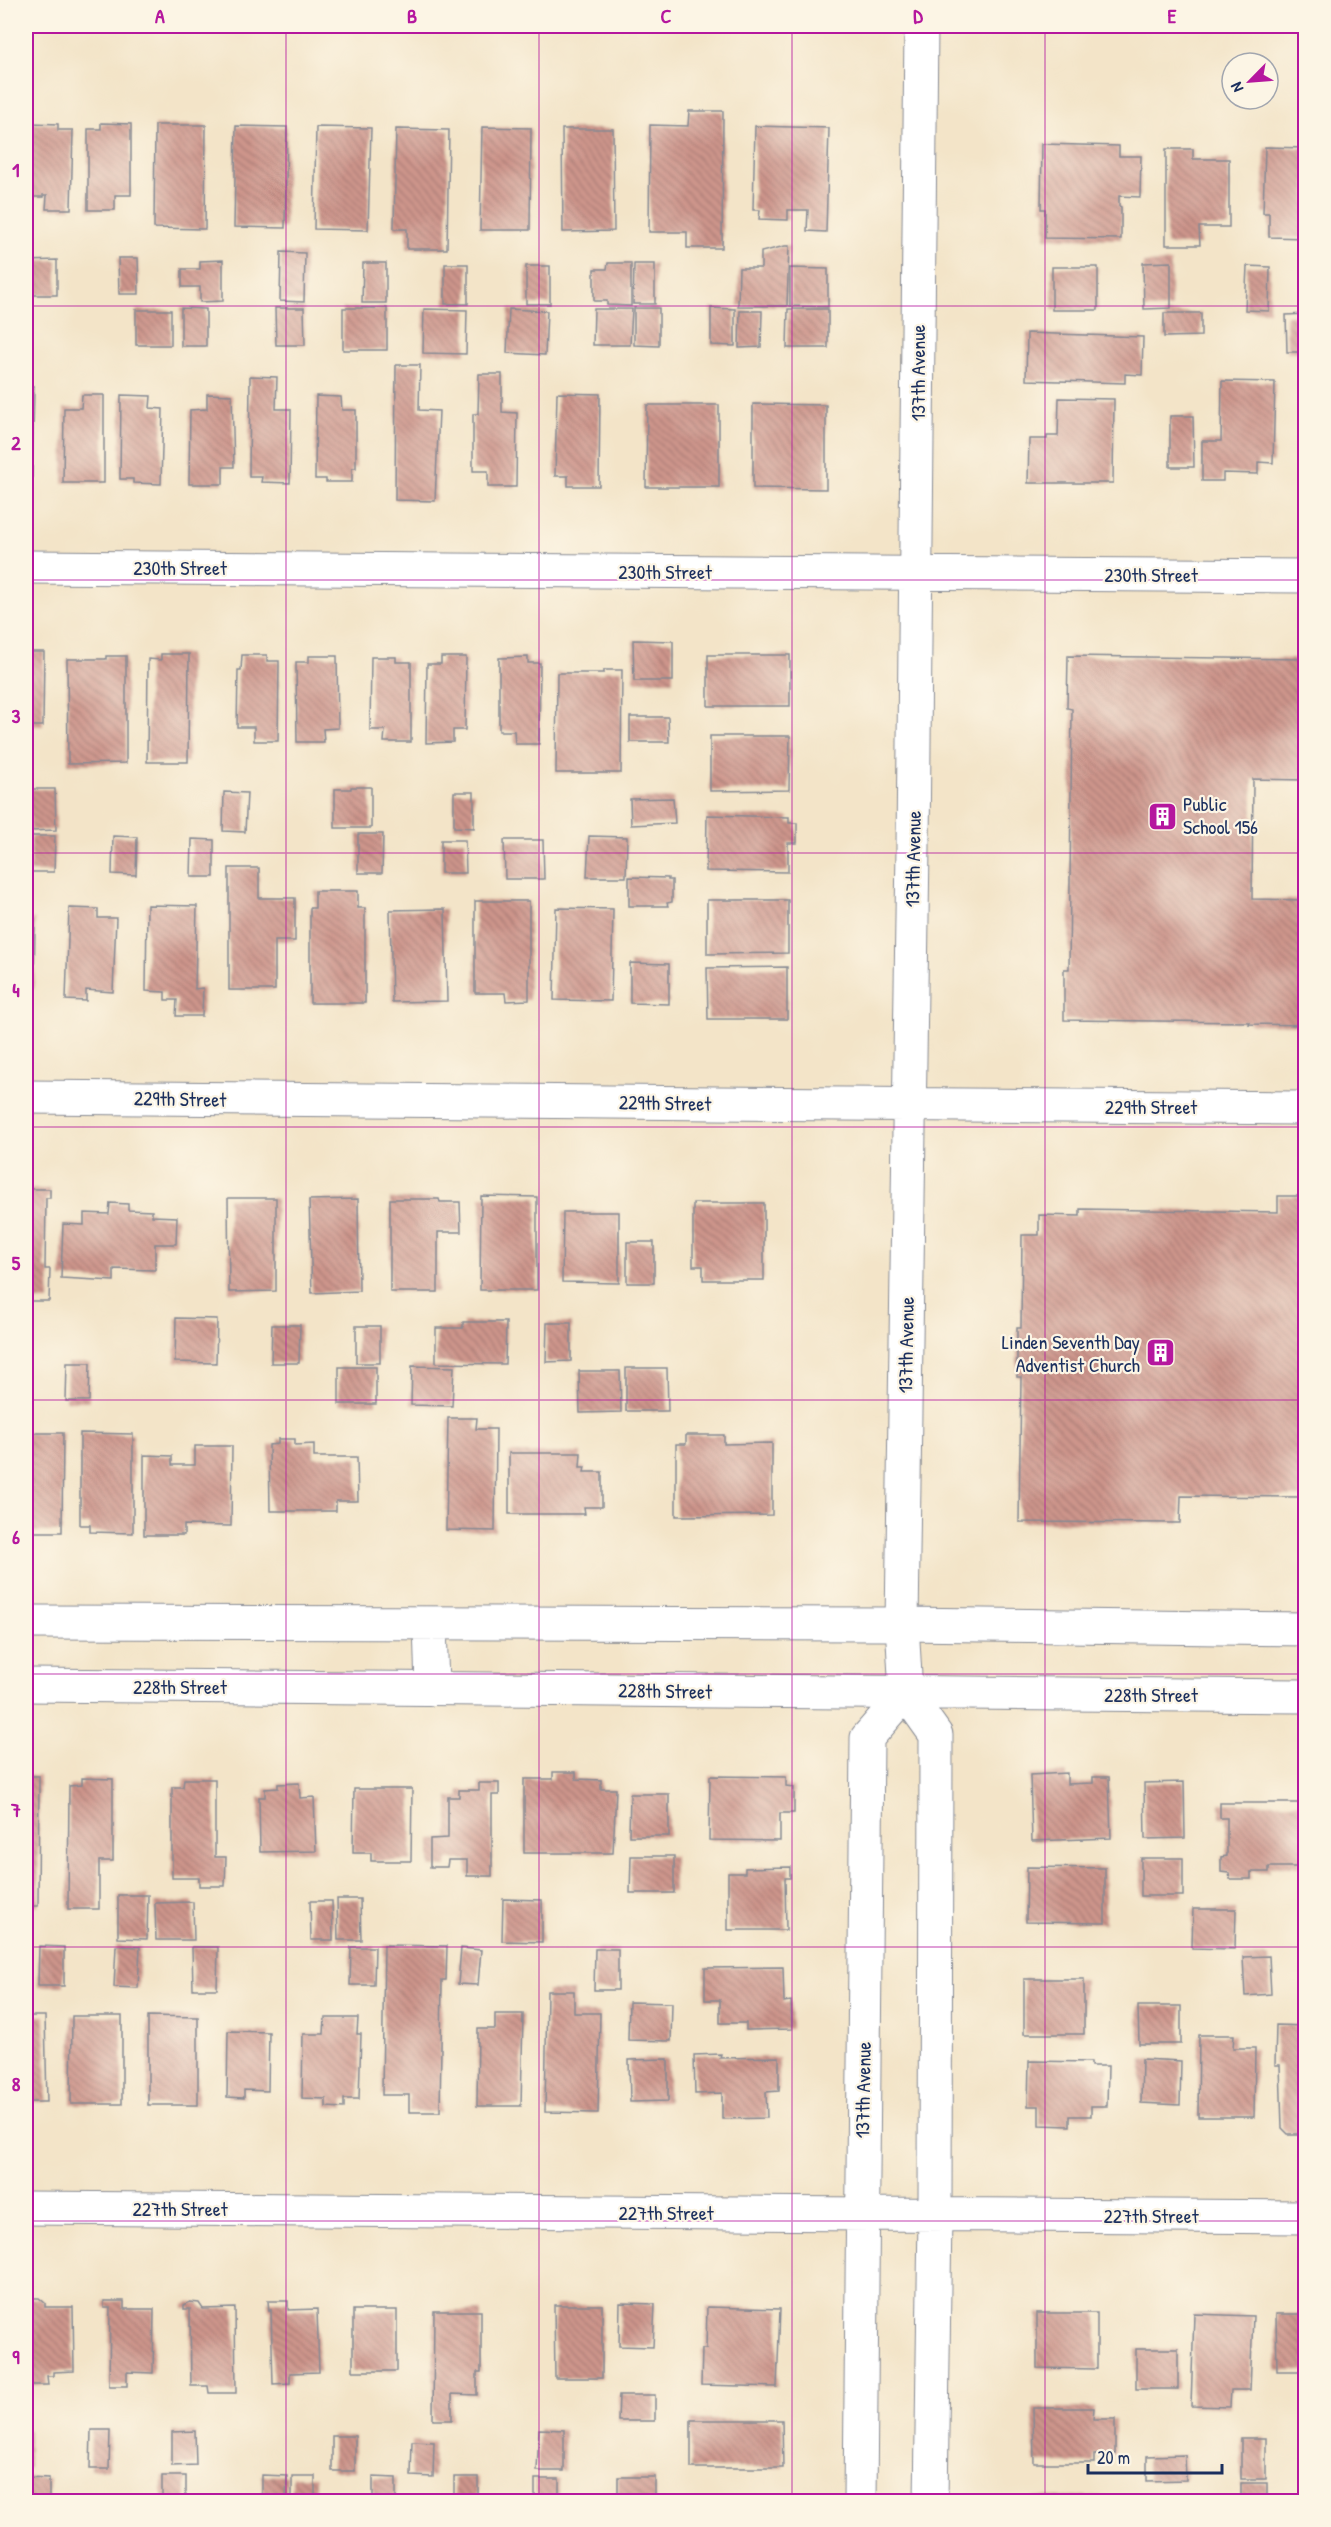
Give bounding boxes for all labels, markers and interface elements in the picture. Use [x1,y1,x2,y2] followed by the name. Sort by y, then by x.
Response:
[155,2,165,29] text: A
[407,2,417,29] text: B
[661,2,672,29] text: C
[913,2,923,29] text: D
[1168,2,1177,29] text: E
[1220,51,1280,111] north arrow
[1224,78,1248,96] text: N
[12,156,20,183] text: 1
[904,325,931,421] street label: 137th Avenue
[11,429,21,456] text: 2
[133,554,228,581] street label: 230th Street
[618,558,713,585] street label: 230th Street
[1104,561,1199,588] street label: 230th Street
[12,702,21,729] text: 3
[1183,790,1258,840] place label: Public School 156
[1146,800,1178,832] building icon: Public School 156
[898,810,927,908] street label: 137th Avenue
[12,976,20,1003] text: 4
[134,1084,228,1113] street label: 229th Street
[619,1088,713,1117] street label: 229th Street
[1105,1093,1198,1120] street label: 229th Street
[12,1249,21,1276] text: 5
[891,1296,920,1394] street label: 137th Avenue
[1002,1328,1140,1378] place label: Linden Seventh Day Adventist Church
[1145,1337,1177,1369] building icon: Linden Seventh Day Adventist Church
[12,1523,20,1550] text: 6
[133,1673,228,1700] street label: 228th Street
[618,1676,713,1705] street label: 228th Street
[1104,1681,1199,1708] street label: 228th Street
[10,1796,21,1823] text: 7
[848,2041,877,2139] street label: 137th Avenue
[12,2070,21,2097] text: 8
[132,2195,229,2222] street label: 227th Street
[618,2199,715,2226] street label: 227th Street
[1103,2202,1200,2229] street label: 227th Street
[12,2343,20,2370] text: 9
[1088,2437,1222,2475] scale bar
[1097,2445,1130,2470] text: 20 m

